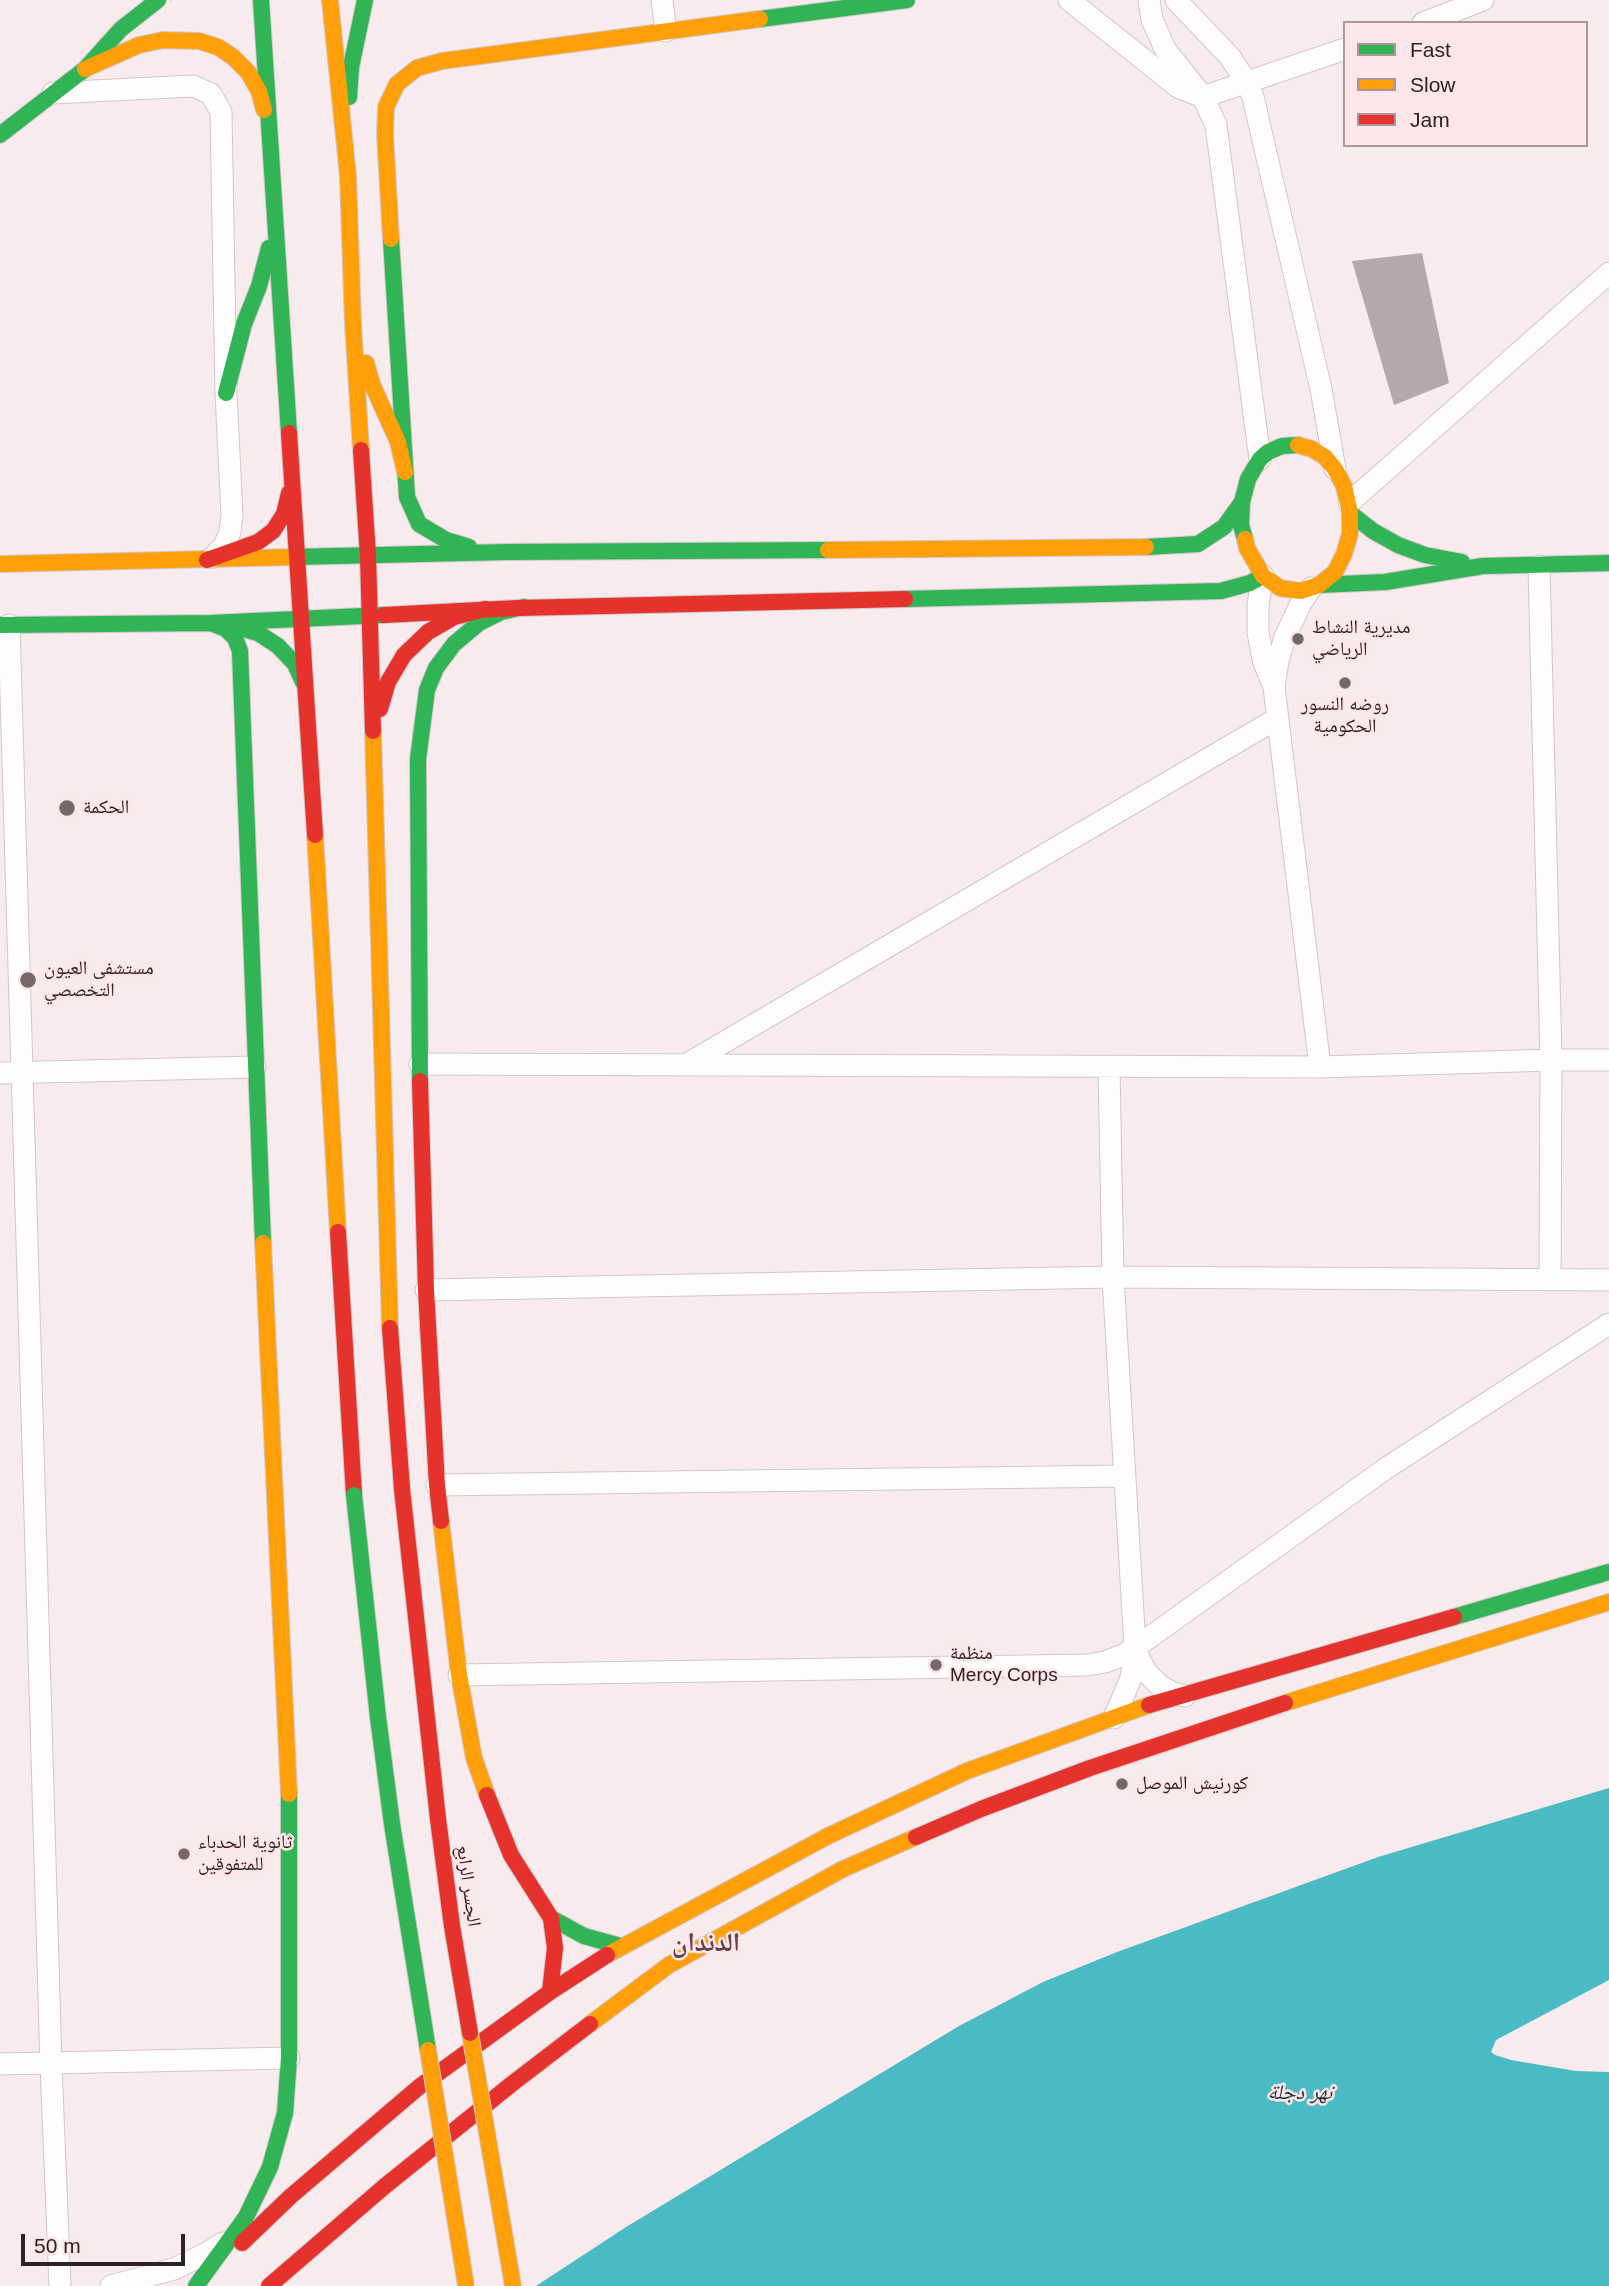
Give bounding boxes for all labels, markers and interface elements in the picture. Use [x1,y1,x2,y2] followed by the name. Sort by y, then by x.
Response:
[1343,21,1588,147] legend
[1410,38,1451,61] text: Fast
[1410,73,1456,96] text: Slow
[1410,108,1450,131] text: Jam
[1312,617,1410,661] place label: مديرية النشاط الرياضي
[1290,631,1306,647] marker: مديرية النشاط الرياضي
[1337,675,1353,691] marker: روضه النسور الحكومية
[1301,694,1389,738] place label: روضه النسور الحكومية
[83,797,129,819] place label: الحكمة
[57,798,77,818] marker: الحكمة
[44,958,154,1002] place label: مستشفى العيون التخصصي
[18,970,38,990] marker: مستشفى العيون التخصصي
[950,1643,1058,1687] place label: منظمة Mercy Corps
[928,1657,944,1673] marker: منظمة Mercy Corps
[1136,1773,1248,1795] place label: كورنيش الموصل
[1114,1776,1130,1792] marker: كورنيش الموصل
[198,1832,292,1876] place label: ثانوية الحدباء للمتفوقين
[451,1844,485,1928] street label: الجسر الرابع
[176,1846,192,1862] marker: ثانوية الحدباء للمتفوقين
[672,1928,740,1960] district label: الدندان
[1268,2080,1332,2106] water label: نهر دجلة
[24,2220,189,2264] scale bar
[34,2234,81,2257] text: 50 m

